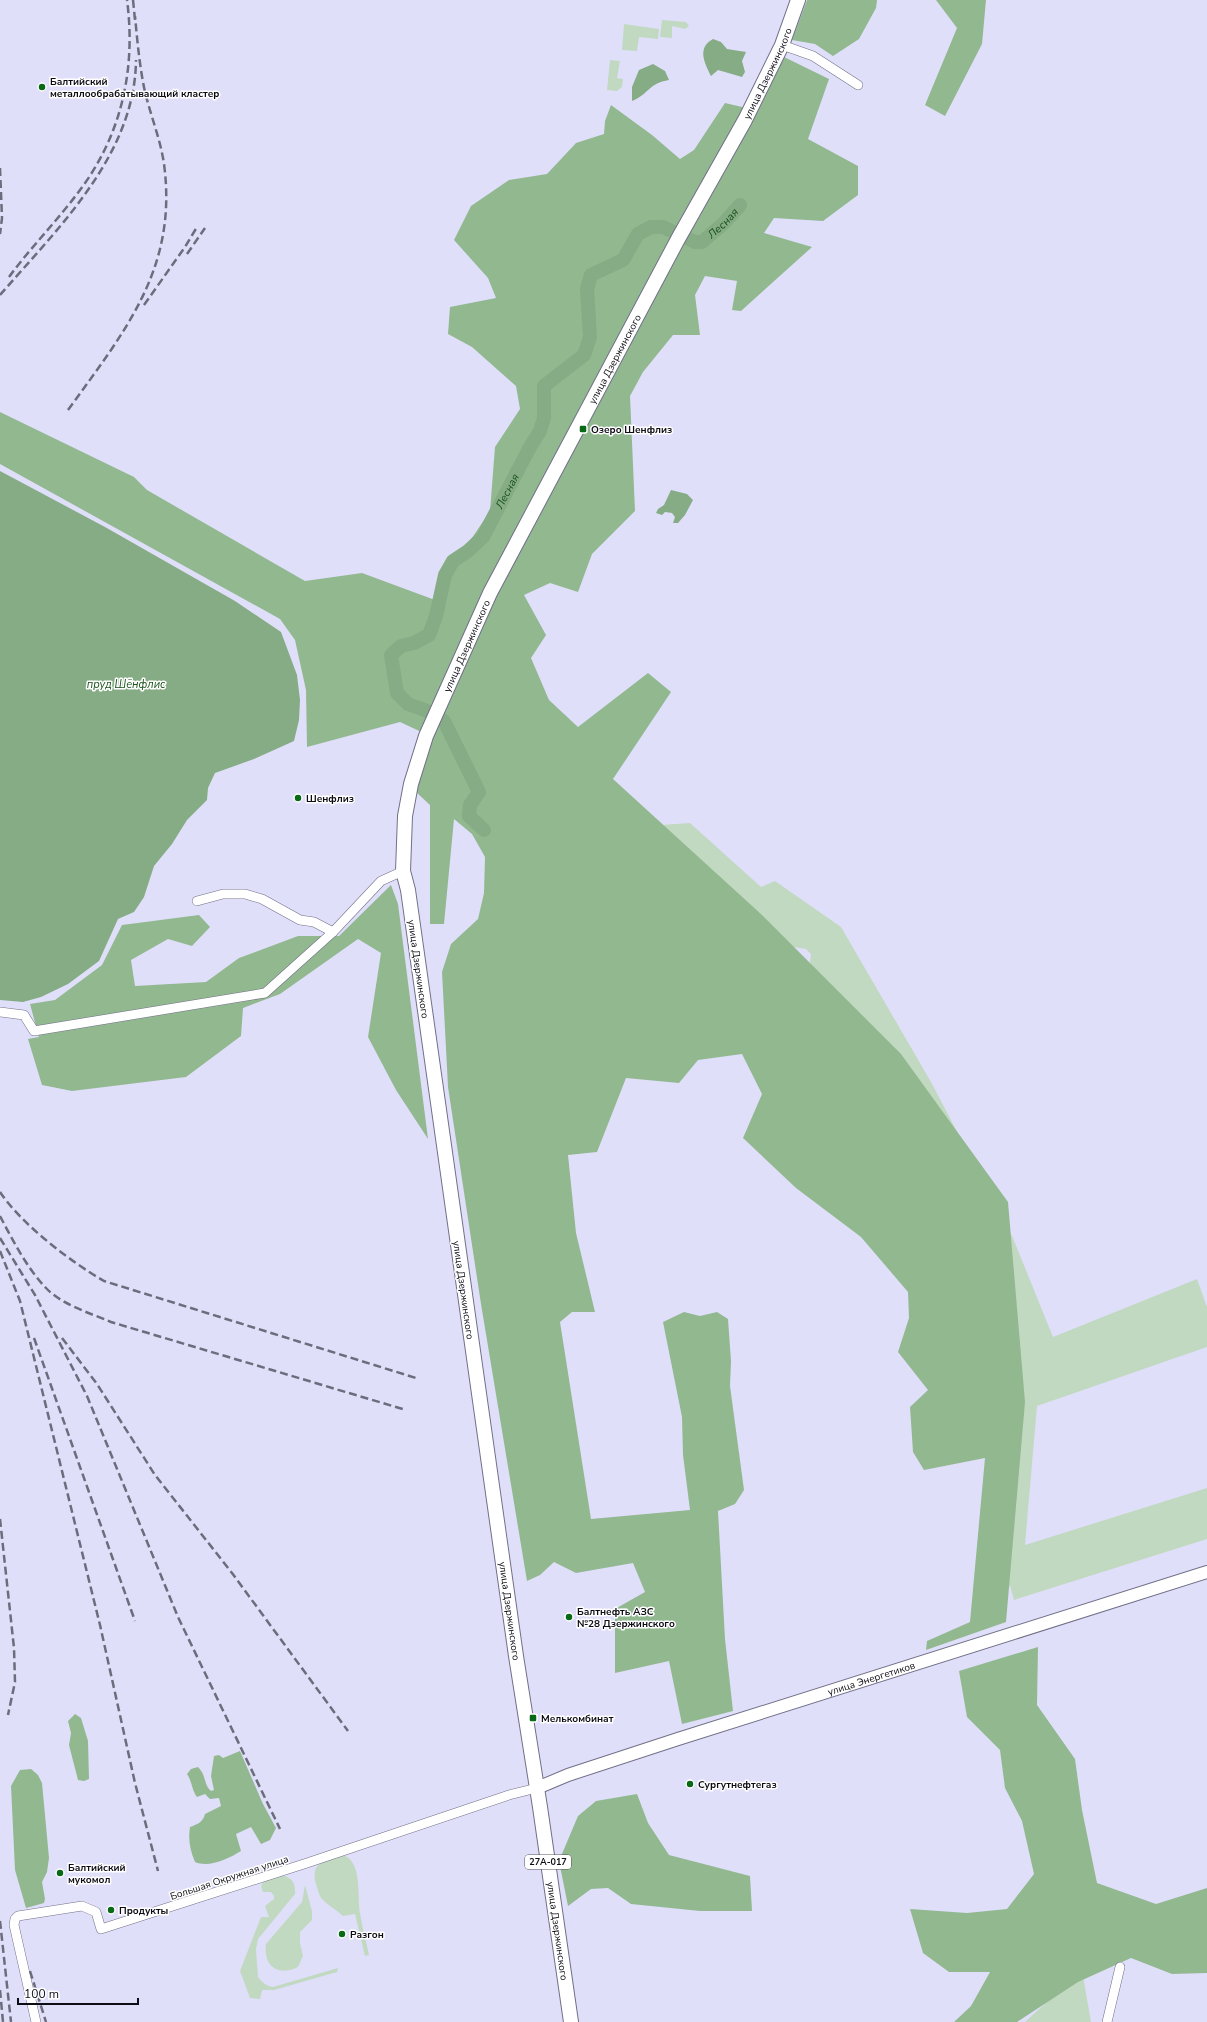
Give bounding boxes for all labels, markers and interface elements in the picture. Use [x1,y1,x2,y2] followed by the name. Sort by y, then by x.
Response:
[740,26,796,122] street label: улица Дзержинского
[50,75,219,101] place label: Балтийский металлообрабатывающий кластер
[37,82,47,92] marker: Балтийский металлообрабатывающий кластер
[704,205,742,243] water label: Лесная
[586,312,645,407] street label: улица Дзержинского
[591,423,672,437] place label: Озеро Шенфлиз
[578,424,588,434] marker: Озеро Шенфлиз
[492,471,523,512] water label: Лесная
[440,597,494,695] street label: улица Дзержинского
[87,677,166,692] water label: пруд Шёнфлис
[306,792,354,806] place label: Шенфлиз
[293,793,303,803] marker: Шенфлиз
[404,919,432,1020] street label: улица Дзержинского
[449,1240,477,1341] street label: улица Дзержинского
[495,1561,523,1662] street label: улица Дзержинского
[577,1605,675,1631] place label: Балтнефть АЗС №28 Дзержинского
[564,1612,574,1622] marker: Балтнефть АЗС №28 Дзержинского
[826,1658,918,1699] street label: улица Энергетиков
[541,1712,614,1726] place label: Мелькомбинат
[528,1713,538,1723] marker: Мелькомбинат
[698,1778,777,1792] place label: Сургутнефтегаз
[685,1779,695,1789] marker: Сургутнефтегаз
[168,1852,290,1904] street label: Большая Окружная улица
[525,1855,571,1869] road number: 27А-017
[68,1861,126,1887] place label: Балтийский мукомол
[55,1868,65,1878] marker: Балтийский мукомол
[543,1881,571,1982] street label: улица Дзержинского
[119,1904,169,1918] place label: Продукты
[106,1905,116,1915] marker: Продукты
[350,1928,384,1942] place label: Разгон
[337,1929,347,1939] marker: Разгон
[18,1980,138,2006] scale bar
[24,1986,59,2002] text: 100 m

